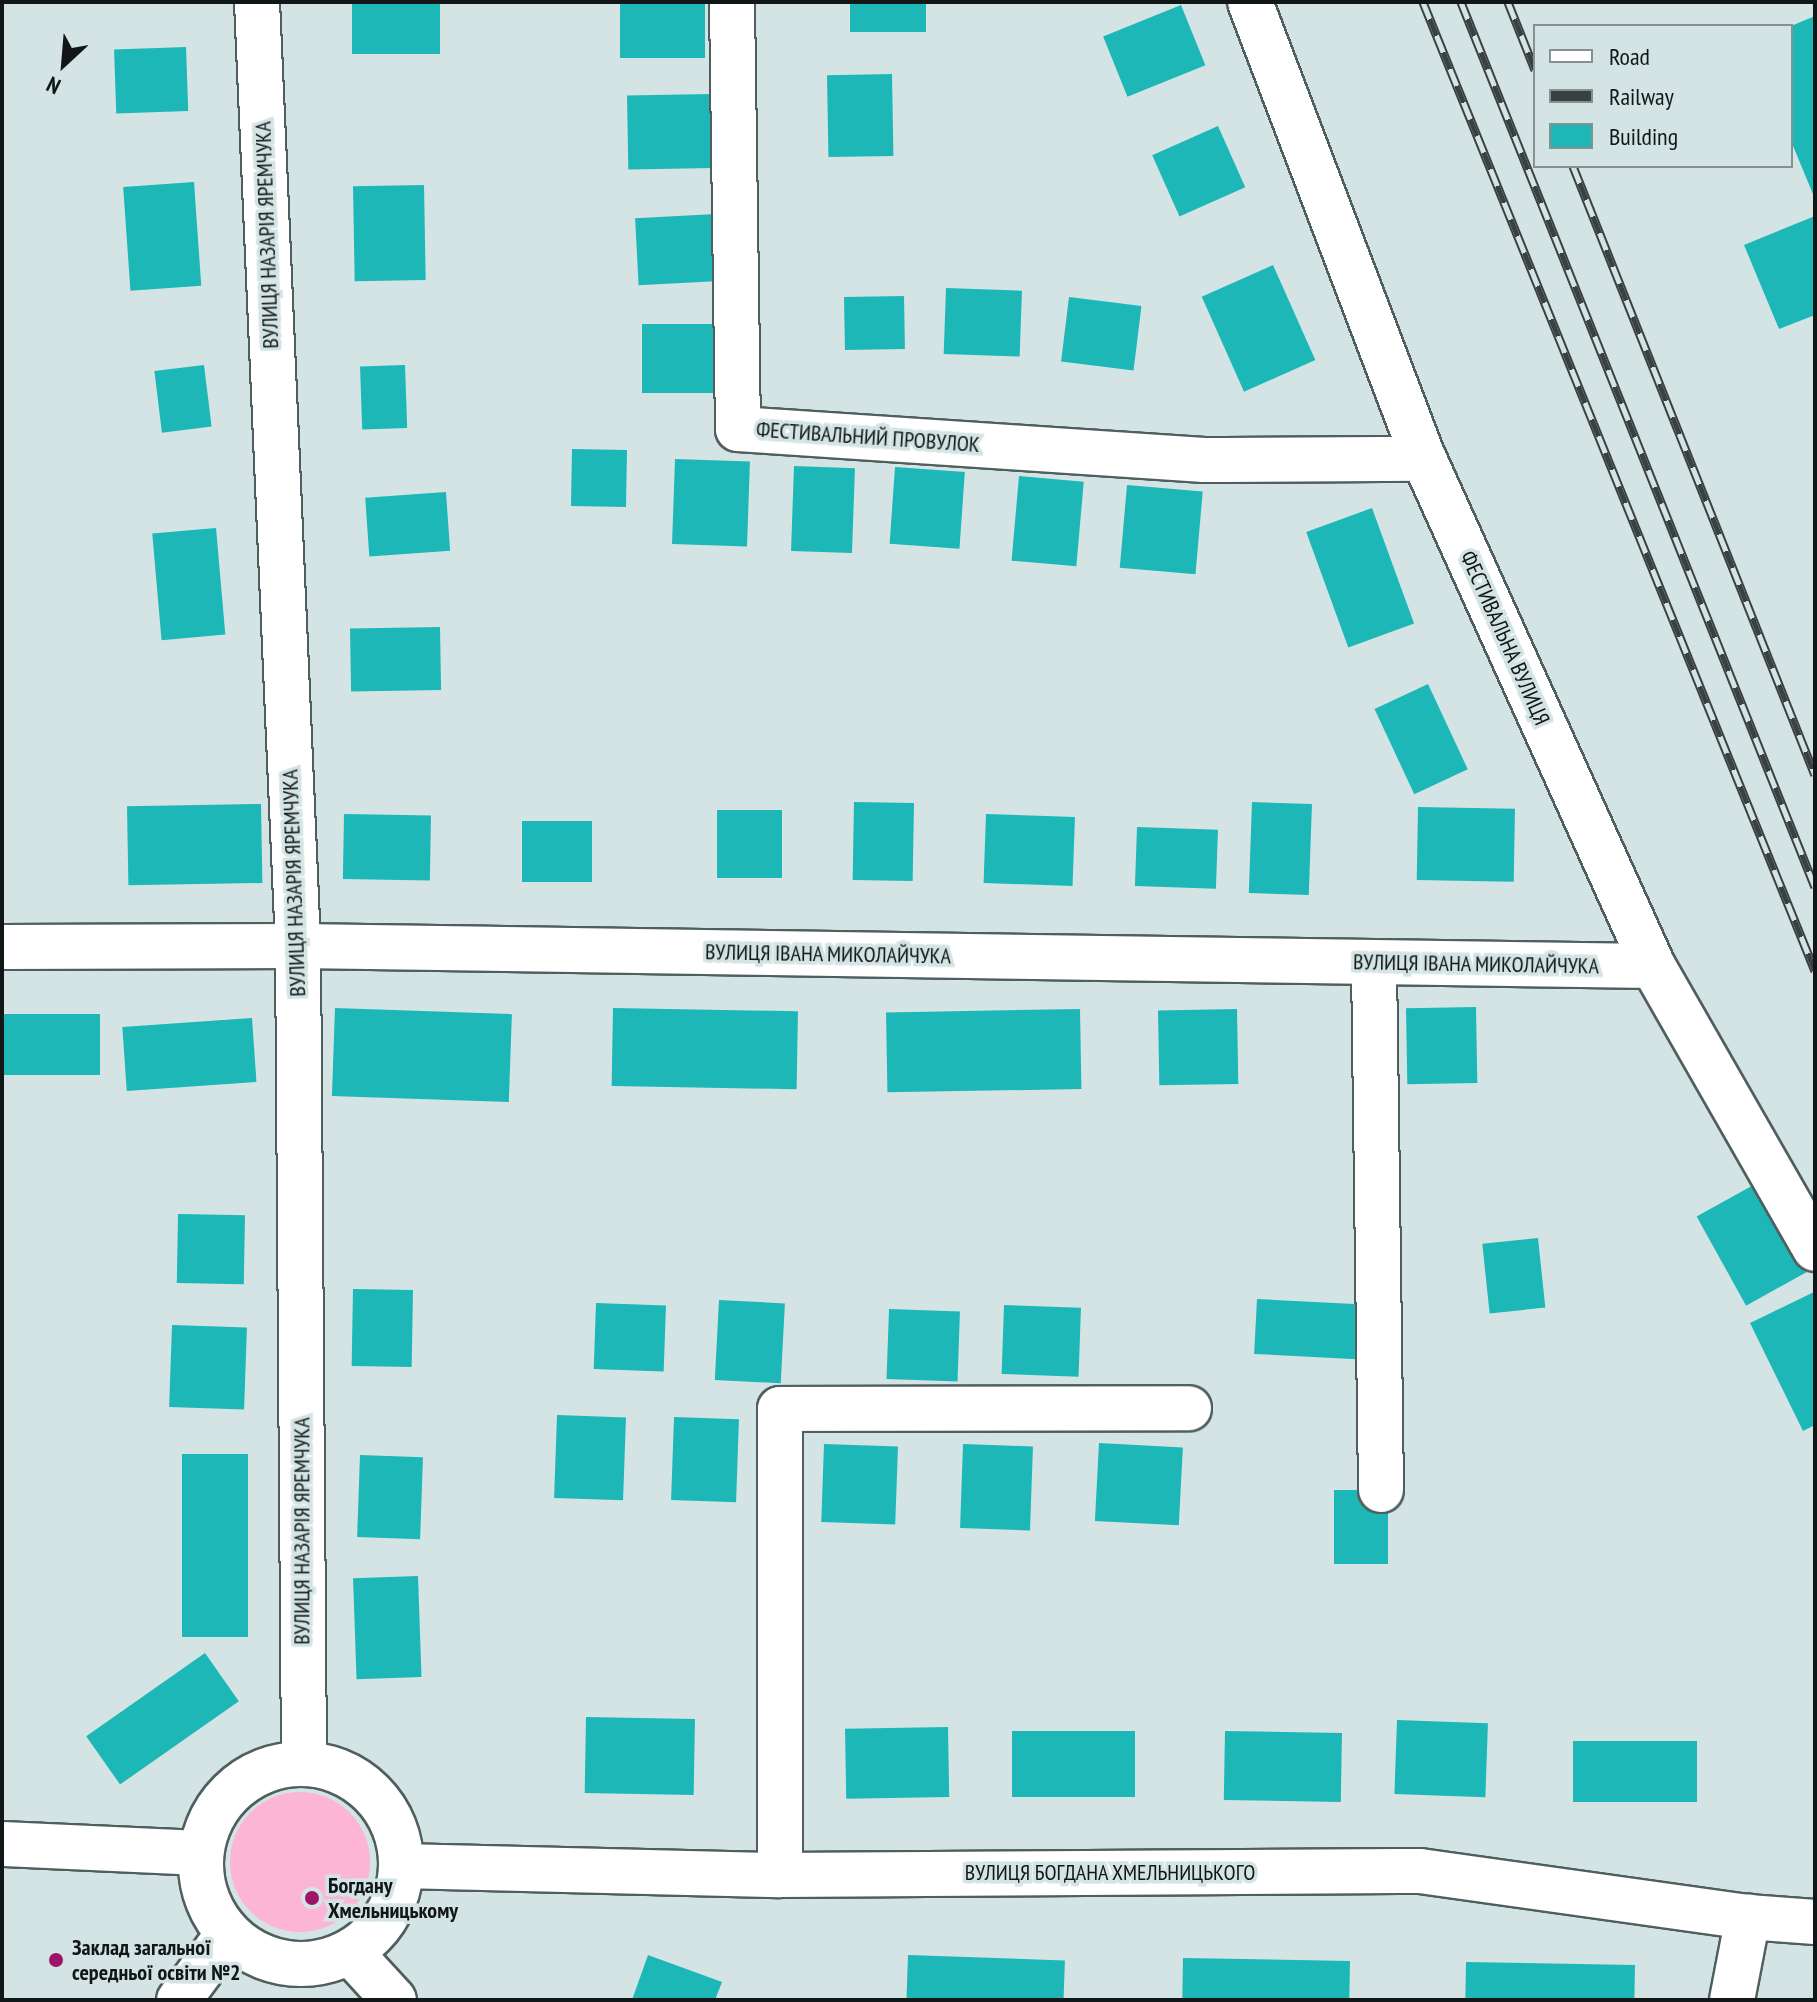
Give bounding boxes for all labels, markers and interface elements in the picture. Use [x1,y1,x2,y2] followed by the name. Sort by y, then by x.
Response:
[24,24,104,104] north arrow
[1533,24,1793,168] legend
[1609,41,1650,72] text: Road
[42,70,65,101] text: N
[1609,81,1674,112] text: Railway
[250,121,284,349] street label: ВУЛИЦЯ НАЗАРІЯ ЯРЕМЧУКА
[1609,121,1678,152] text: Building
[755,416,981,458] street label: ФЕСТИВАЛЬНИЙ ПРОВУЛОК
[1455,547,1555,729] street label: ФЕСТИВАЛЬНА ВУЛИЦЯ
[277,769,311,997] street label: ВУЛИЦЯ НАЗАРІЯ ЯРЕМЧУКА
[705,939,951,969] street label: ВУЛИЦЯ ІВАНА МИКОЛАЙЧУКА
[1353,949,1599,979] street label: ВУЛИЦЯ ІВАНА МИКОЛАЙЧУКА
[289,1417,315,1645] street label: ВУЛИЦЯ НАЗАРІЯ ЯРЕМЧУКА
[964,1860,1256,1886] street label: ВУЛИЦЯ БОГДАНА ХМЕЛЬНИЦЬКОГО
[328,1872,458,1924] place label: Богдану Хмельницькому
[303,1889,321,1907] marker: Богдану Хмельницькому
[72,1934,241,1986] place label: Заклад загальної середньої освіти №2
[47,1951,65,1969] marker: Заклад загальної середньої освіти №2

